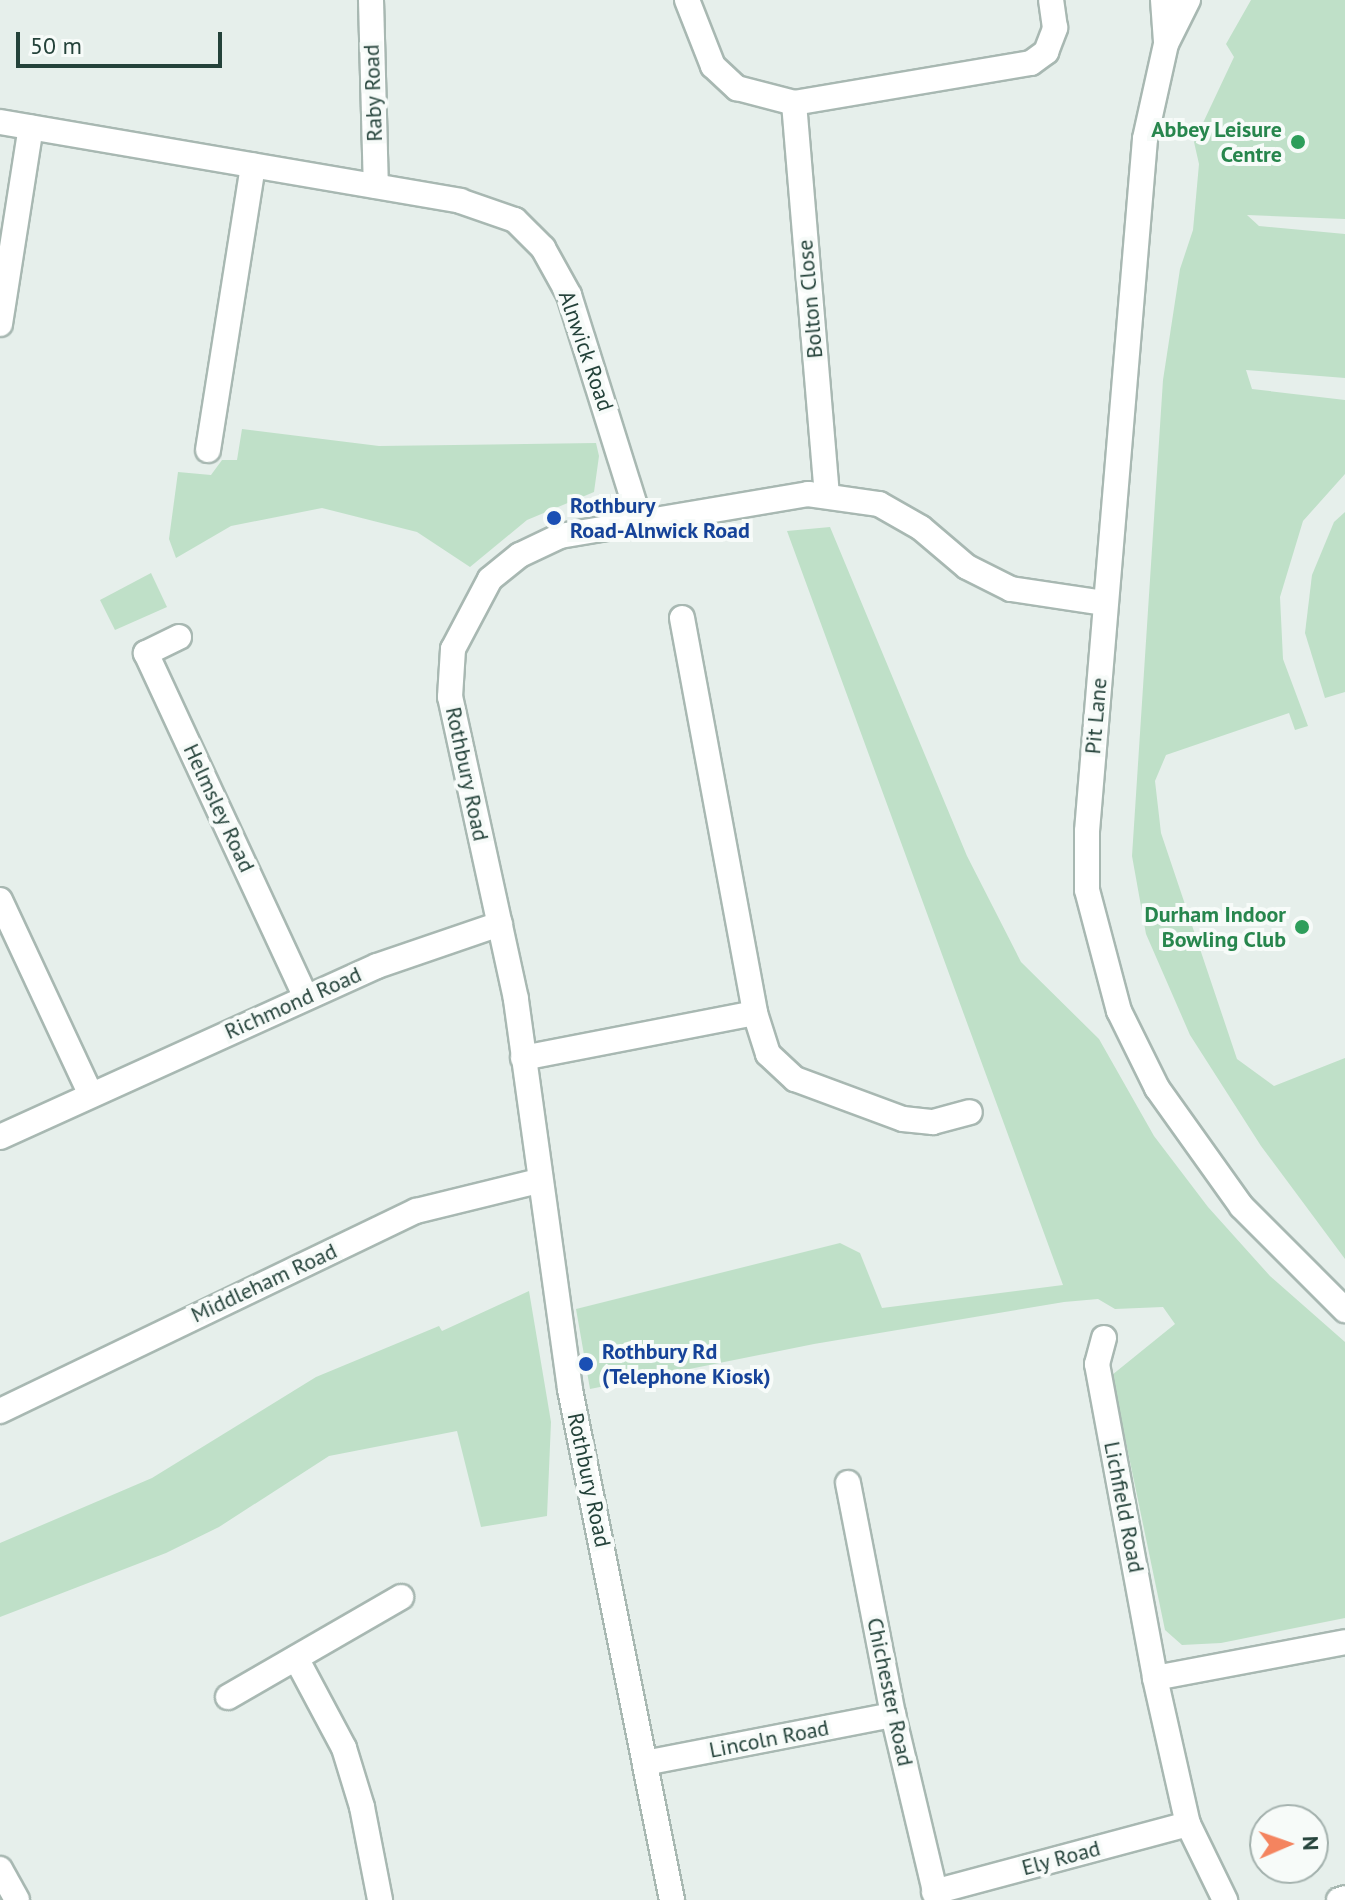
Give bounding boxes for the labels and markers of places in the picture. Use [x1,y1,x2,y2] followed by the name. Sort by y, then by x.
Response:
[1151,116,1282,168] place label: Abbey Leisure Centre
[1289,133,1307,151] marker: Abbey Leisure Centre
[570,492,750,544] place label: Rothbury Road-Alnwick Road
[545,509,563,527] marker: Rothbury Road-Alnwick Road
[1145,901,1286,952] place label: Durham Indoor Bowling Club
[1293,918,1311,936] marker: Durham Indoor Bowling Club
[602,1338,771,1390] place label: Rothbury Rd (Telephone Kiosk)
[577,1355,595,1373] marker: Rothbury Rd (Telephone Kiosk)

